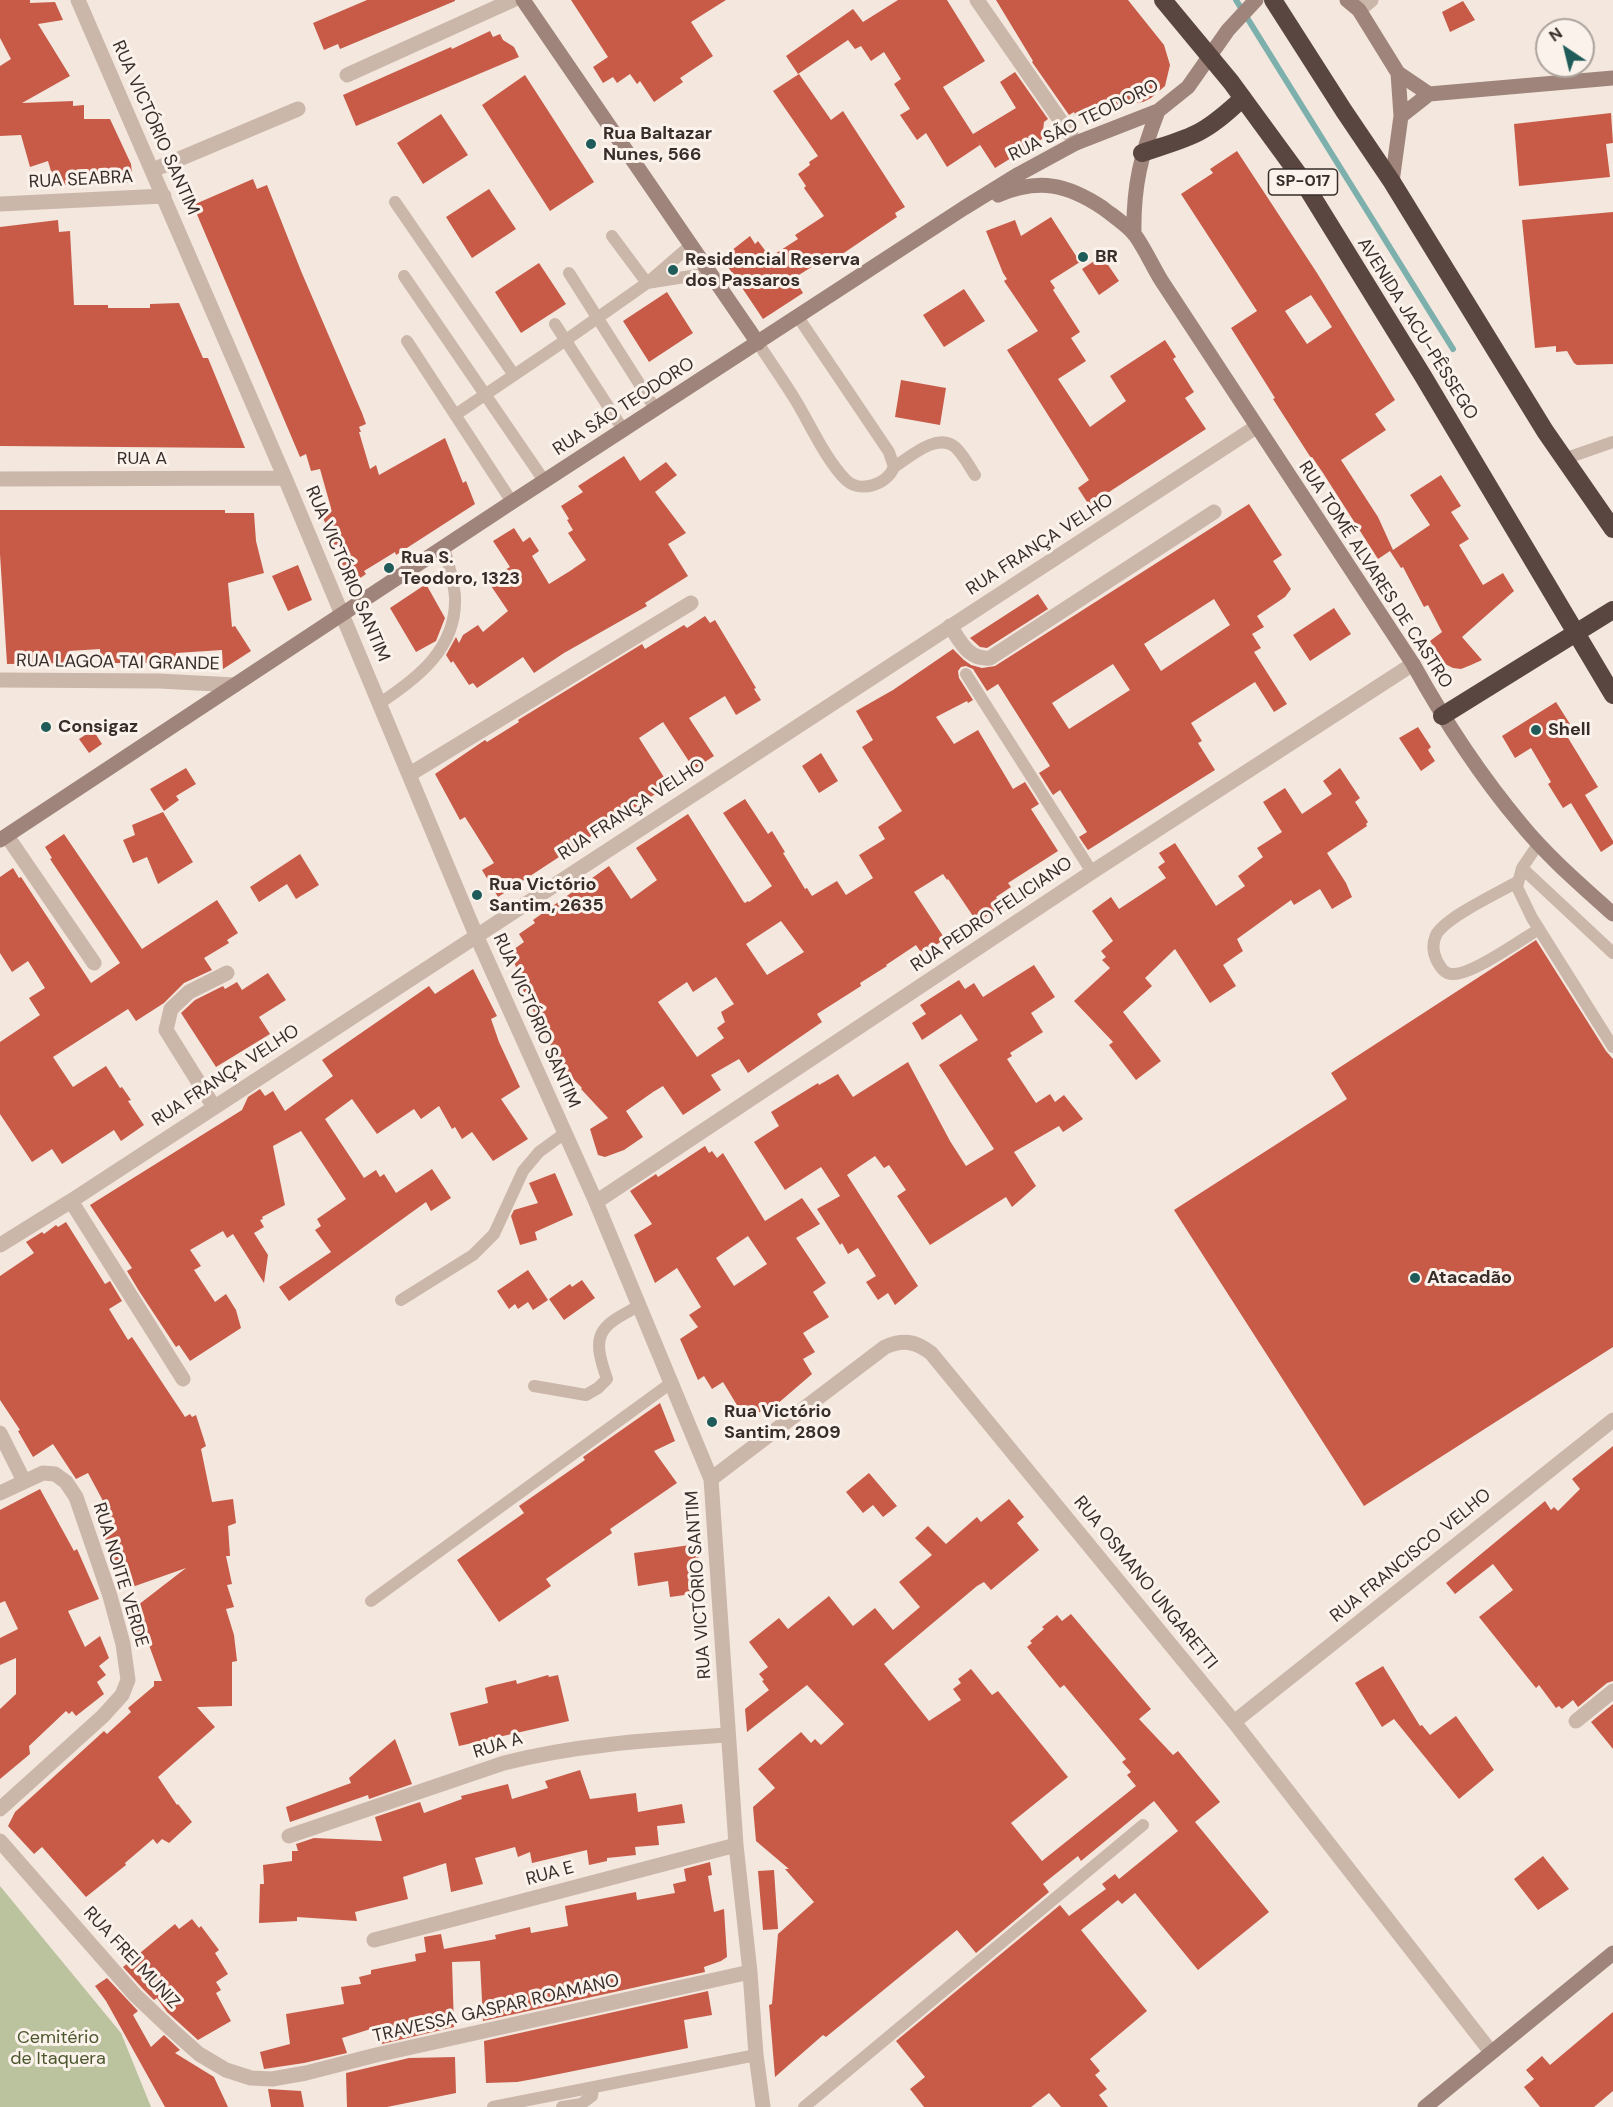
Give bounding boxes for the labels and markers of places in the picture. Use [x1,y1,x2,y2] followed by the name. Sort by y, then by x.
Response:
[603,123,712,166] place label: Rua Baltazar Nunes, 566
[584,137,598,151] marker: Rua Baltazar Nunes, 566
[1095,246,1118,268] place label: BR
[685,249,860,292] place label: Residencial Reserva dos Passaros
[1076,250,1090,264] marker: BR
[666,263,680,277] marker: Residencial Reserva dos Passaros
[401,547,520,590] place label: Rua S. Teodoro, 1323
[382,561,396,575] marker: Rua S. Teodoro, 1323
[58,716,138,738] place label: Consigaz
[1548,719,1590,741] place label: Shell
[39,720,53,734] marker: Consigaz
[1529,723,1543,737] marker: Shell
[489,874,604,916] place label: Rua Victório Santim, 2635
[470,888,484,902] marker: Rua Victório Santim, 2635
[1427,1267,1512,1289] place label: Atacadão
[1408,1271,1422,1285] marker: Atacadão
[724,1401,841,1444] place label: Rua Victório Santim, 2809
[705,1415,719,1429] marker: Rua Victório Santim, 2809

